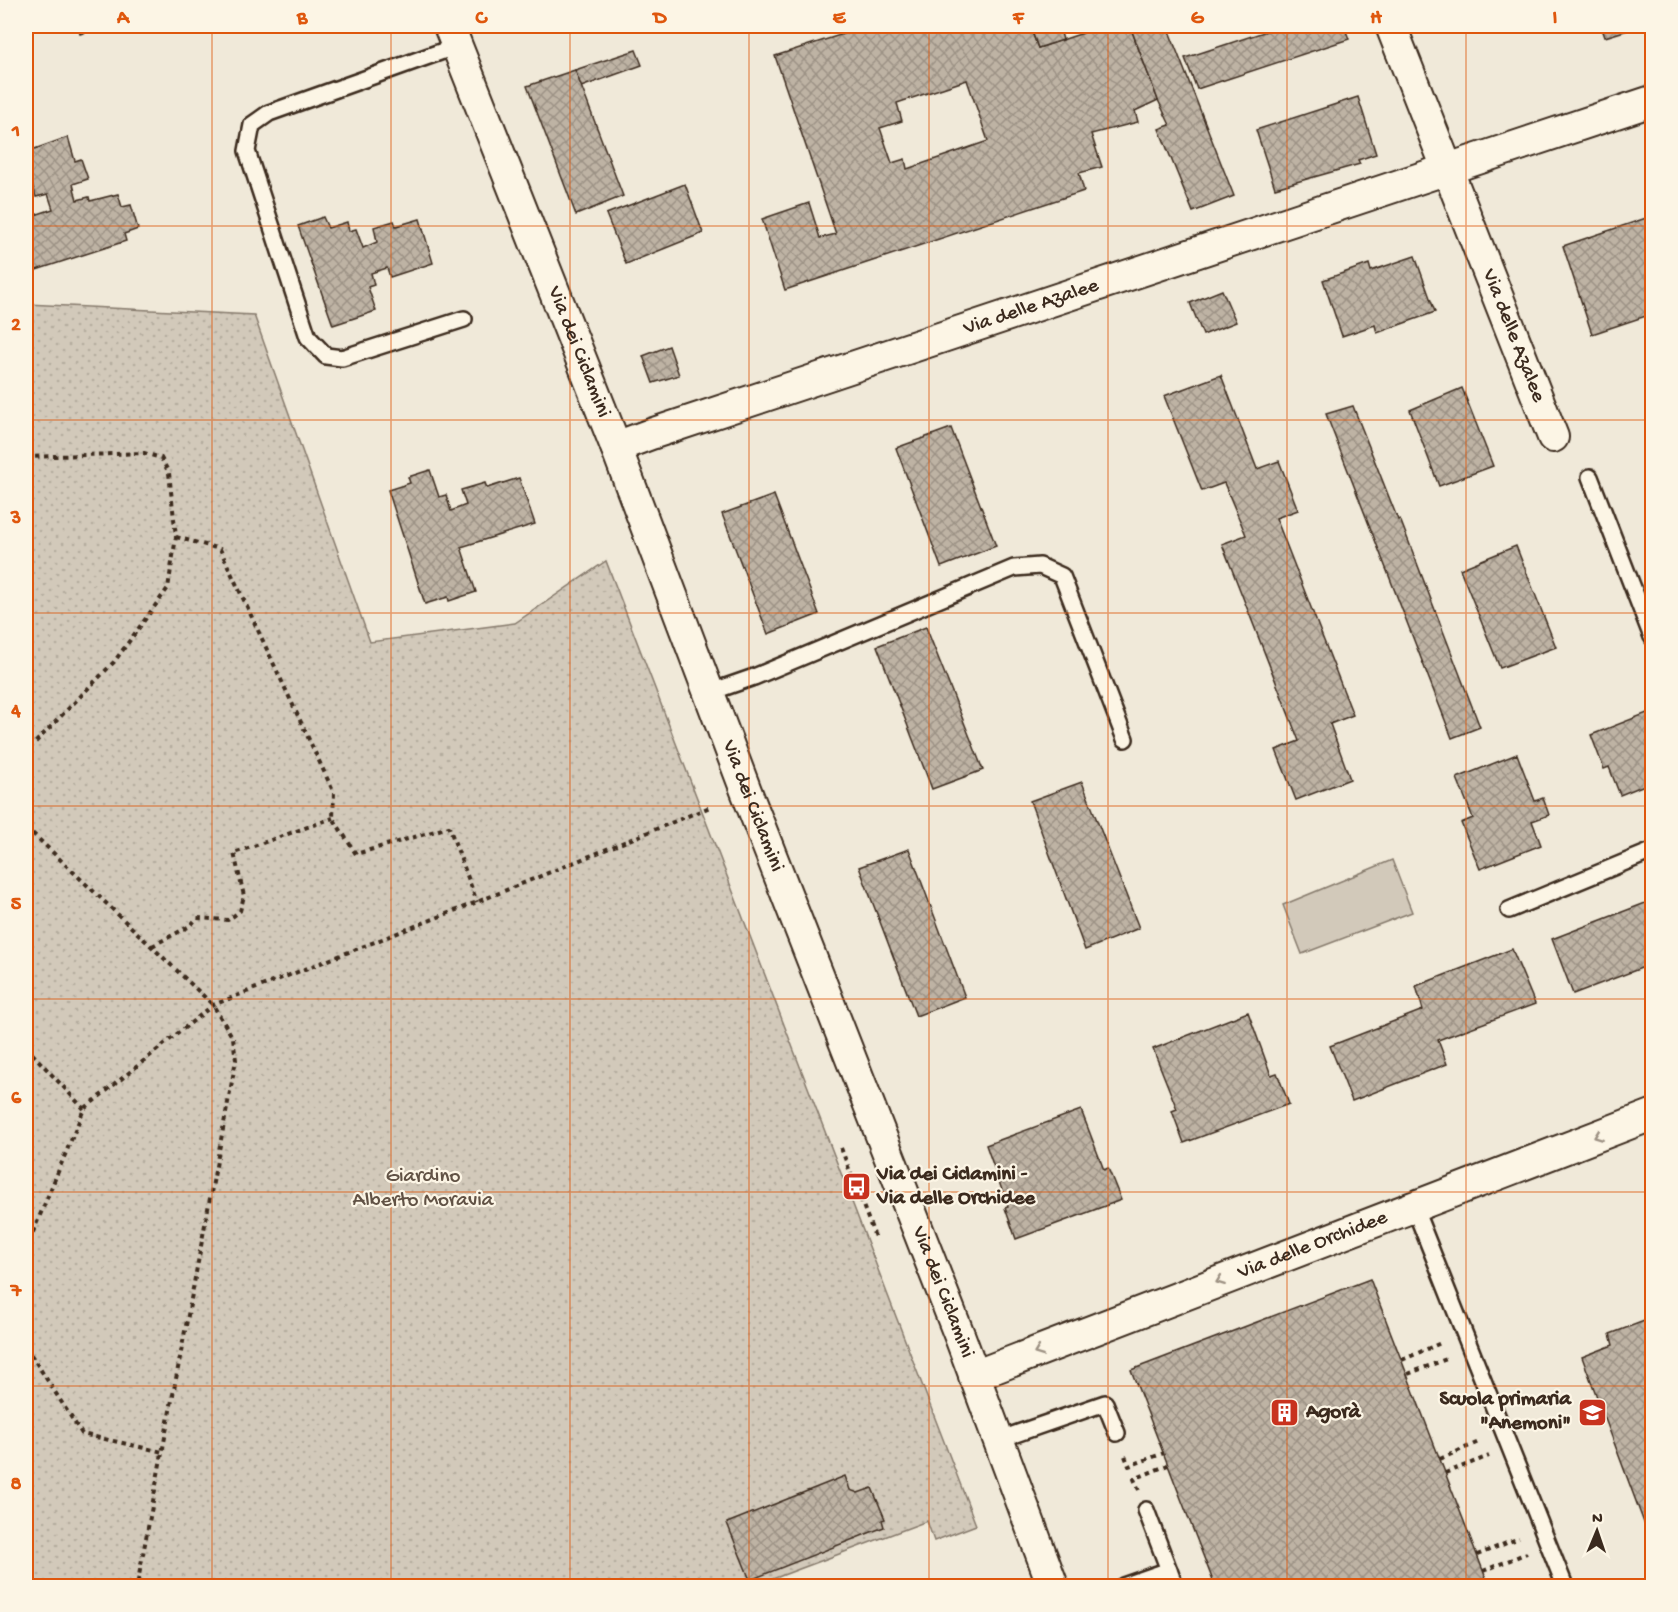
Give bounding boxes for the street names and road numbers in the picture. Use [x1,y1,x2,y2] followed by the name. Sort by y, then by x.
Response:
[1475,265,1551,407] street label: Via delle Azalee
[959,273,1103,342] street label: Via delle Azalee
[541,282,616,421] street label: Via dei Ciclamini
[715,736,789,875] street label: Via dei Ciclamini
[1234,1205,1392,1286] street label: Via delle Orchidee
[905,1222,979,1361] street label: Via dei Ciclamini

